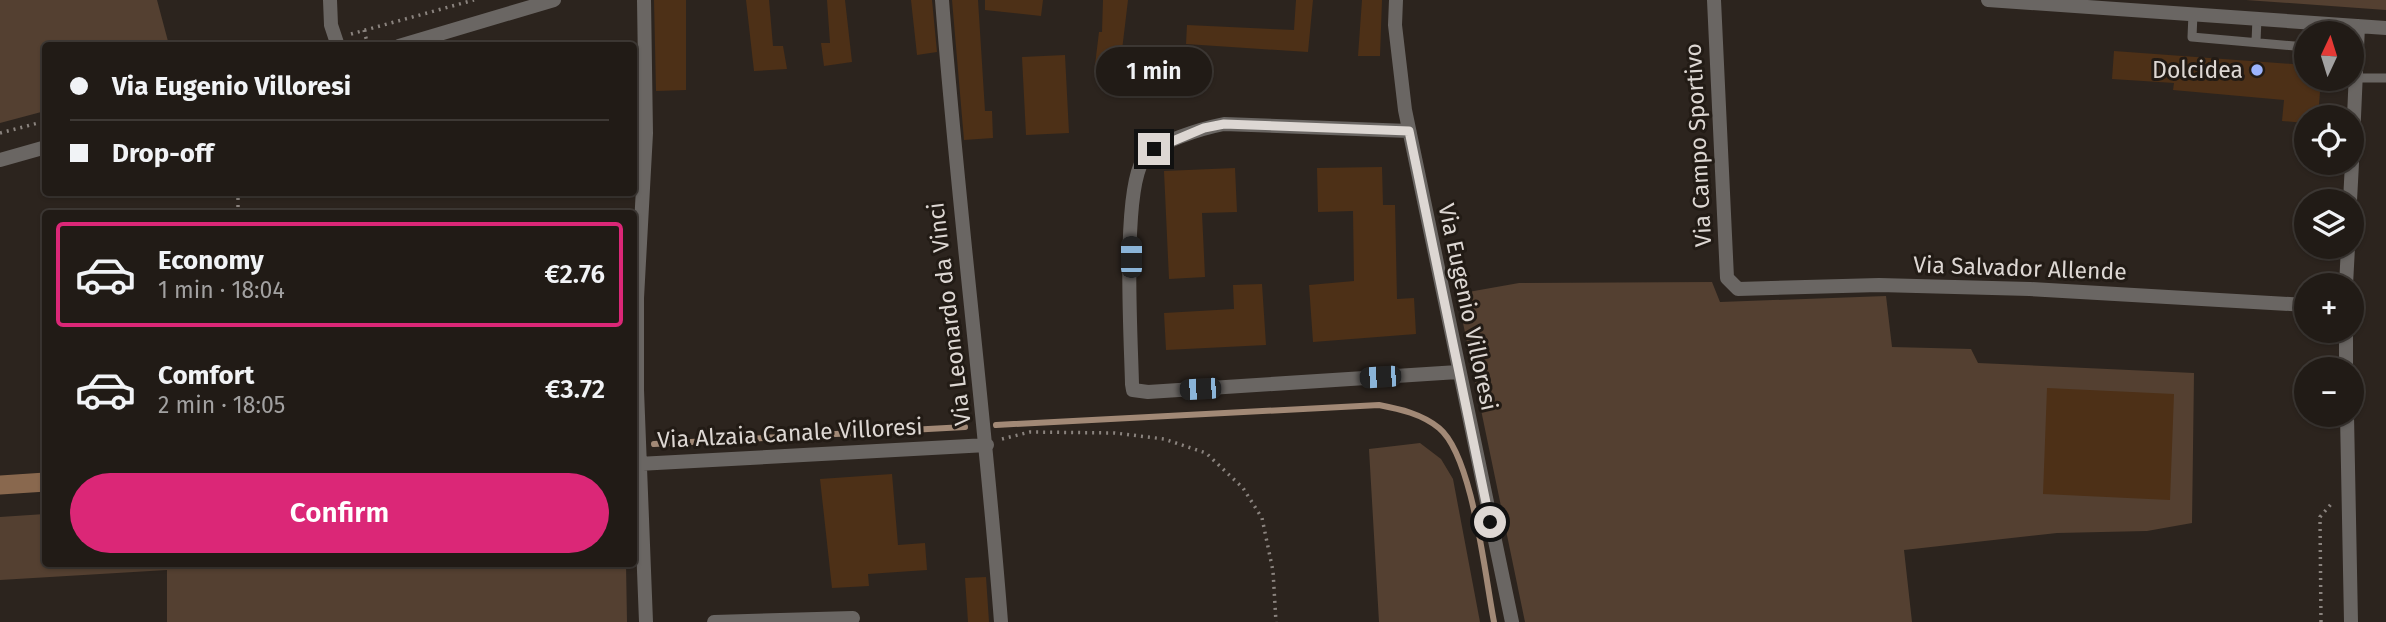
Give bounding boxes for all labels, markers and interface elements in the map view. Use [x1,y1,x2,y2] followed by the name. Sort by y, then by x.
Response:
[2294,21,2364,91] north arrow
[2294,21,2364,427] map controls
[1679,42,1717,248] street label: Via Campo Sportivo
[1096,47,1212,96] callout: 1 min
[2152,56,2243,84] place label: Dolcidea
[1126,57,1182,85] text: 1 min
[2249,62,2265,78] marker: Dolcidea
[112,71,351,102] text: Via Eugenio Villoresi
[2294,105,2364,175] button: locate
[1138,133,1170,165] route end
[112,138,214,169] text: Drop-off
[2294,189,2364,259] button: layers
[921,201,977,427] street label: Via Leonardo da Vinci
[1432,201,1504,413] street label: Via Eugenio Villoresi
[1121,236,1142,278] car
[74,243,137,306] icon: car
[158,245,264,276] text: Economy
[1913,250,2127,286] street label: Via Salvador Allende
[544,259,605,290] text: €2.76
[2294,273,2364,343] button: +
[158,276,285,304] text: 1 min · 18:04
[2294,357,2364,427] button: −
[74,358,137,421] icon: car
[158,360,254,391] text: Comfort
[1359,365,1402,389] car
[545,374,605,405] text: €3.72
[1179,377,1222,401] car
[158,391,285,419] text: 2 min · 18:05
[657,412,923,454] street label: Via Alzaia Canale Villoresi
[70,473,609,553] button: Confirm
[1474,506,1506,538] route start

